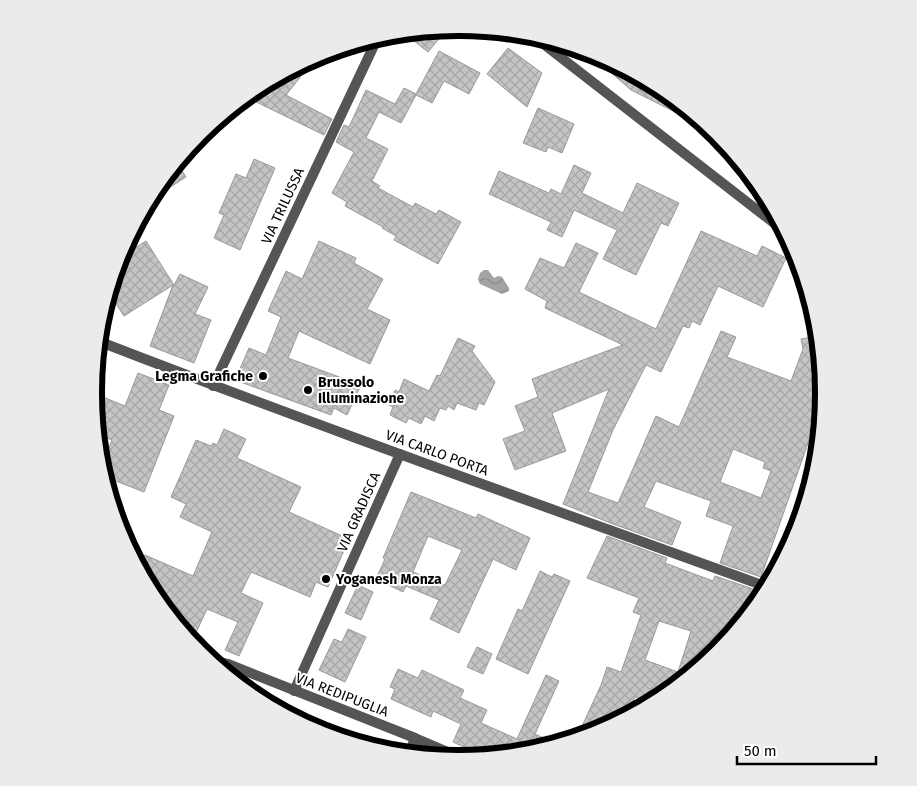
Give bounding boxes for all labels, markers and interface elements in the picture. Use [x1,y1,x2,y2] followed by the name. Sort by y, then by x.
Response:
[258,165,308,247] street label: VIA TRILUSSA
[155,368,253,385] place label: Legma Grafiche
[257,370,269,382] marker: Legma Grafiche
[318,374,405,407] place label: Brussolo Illuminazione
[302,384,314,396] marker: Brussolo Illuminazione
[383,426,491,480] street label: VIA CARLO PORTA
[334,469,384,555] street label: VIA GRADISCA
[335,571,442,588] place label: Yoganesh Monza
[320,573,332,585] marker: Yoganesh Monza
[293,669,391,721] street label: VIA REDIPUGLIA
[737,734,876,766] scale bar
[744,742,777,760] text: 50 m

